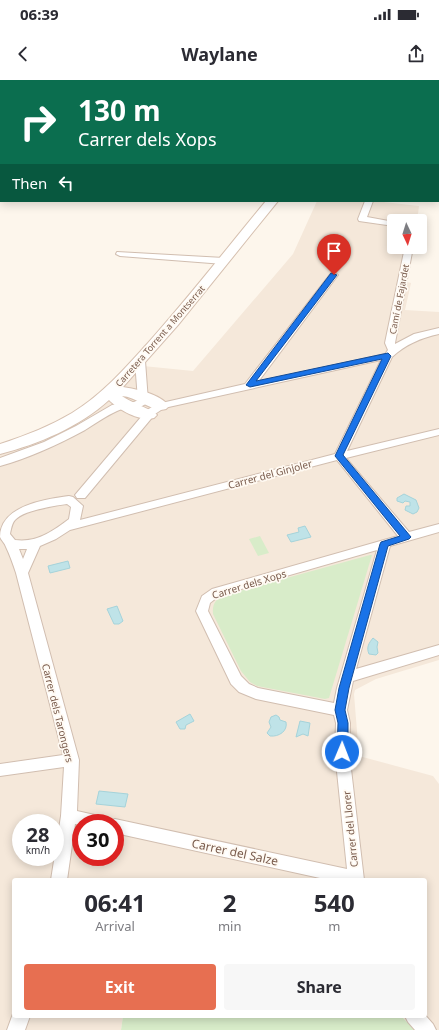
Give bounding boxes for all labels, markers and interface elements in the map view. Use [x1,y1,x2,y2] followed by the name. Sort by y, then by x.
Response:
[20,4,59,24] text: 06:39
[181,42,258,66] text: Waylane
[12,43,34,65] icon: back
[405,43,427,65] icon: share
[78,91,161,129] text: 130 m
[12,96,64,148] icon: right
[78,127,217,151] text: Carrer dels Xops
[55,172,77,194] icon: left
[12,173,47,193] text: Then
[387,214,427,254] north arrow
[387,214,427,254] map controls
[317,234,351,275] pin
[323,240,345,262] icon: arrive
[386,262,412,335] street label: Camí de Fajardet
[112,282,208,389] street label: Carretera Torrent a Montserrat
[226,456,314,492] street label: Carrer del Ginjoler
[210,566,288,602] street label: Carrer dels Xops
[39,662,77,764] street label: Carrer dels Tarongers
[321,731,363,773] position arrow
[339,790,361,868] street label: Carrer del Llorer
[72,814,124,866] speed limit sign: 30
[27,821,49,848] text: 28
[190,835,280,870] street label: Carrer del Salze
[26,843,50,857] text: km/h
[84,886,146,919] text: 06:41
[223,886,237,919] text: 2
[314,886,355,919] text: 540
[95,917,135,935] text: Arrival
[218,917,241,935] text: min
[328,917,340,935] text: m
[24,964,216,1010] button: Exit
[224,964,415,1010] button: Share

